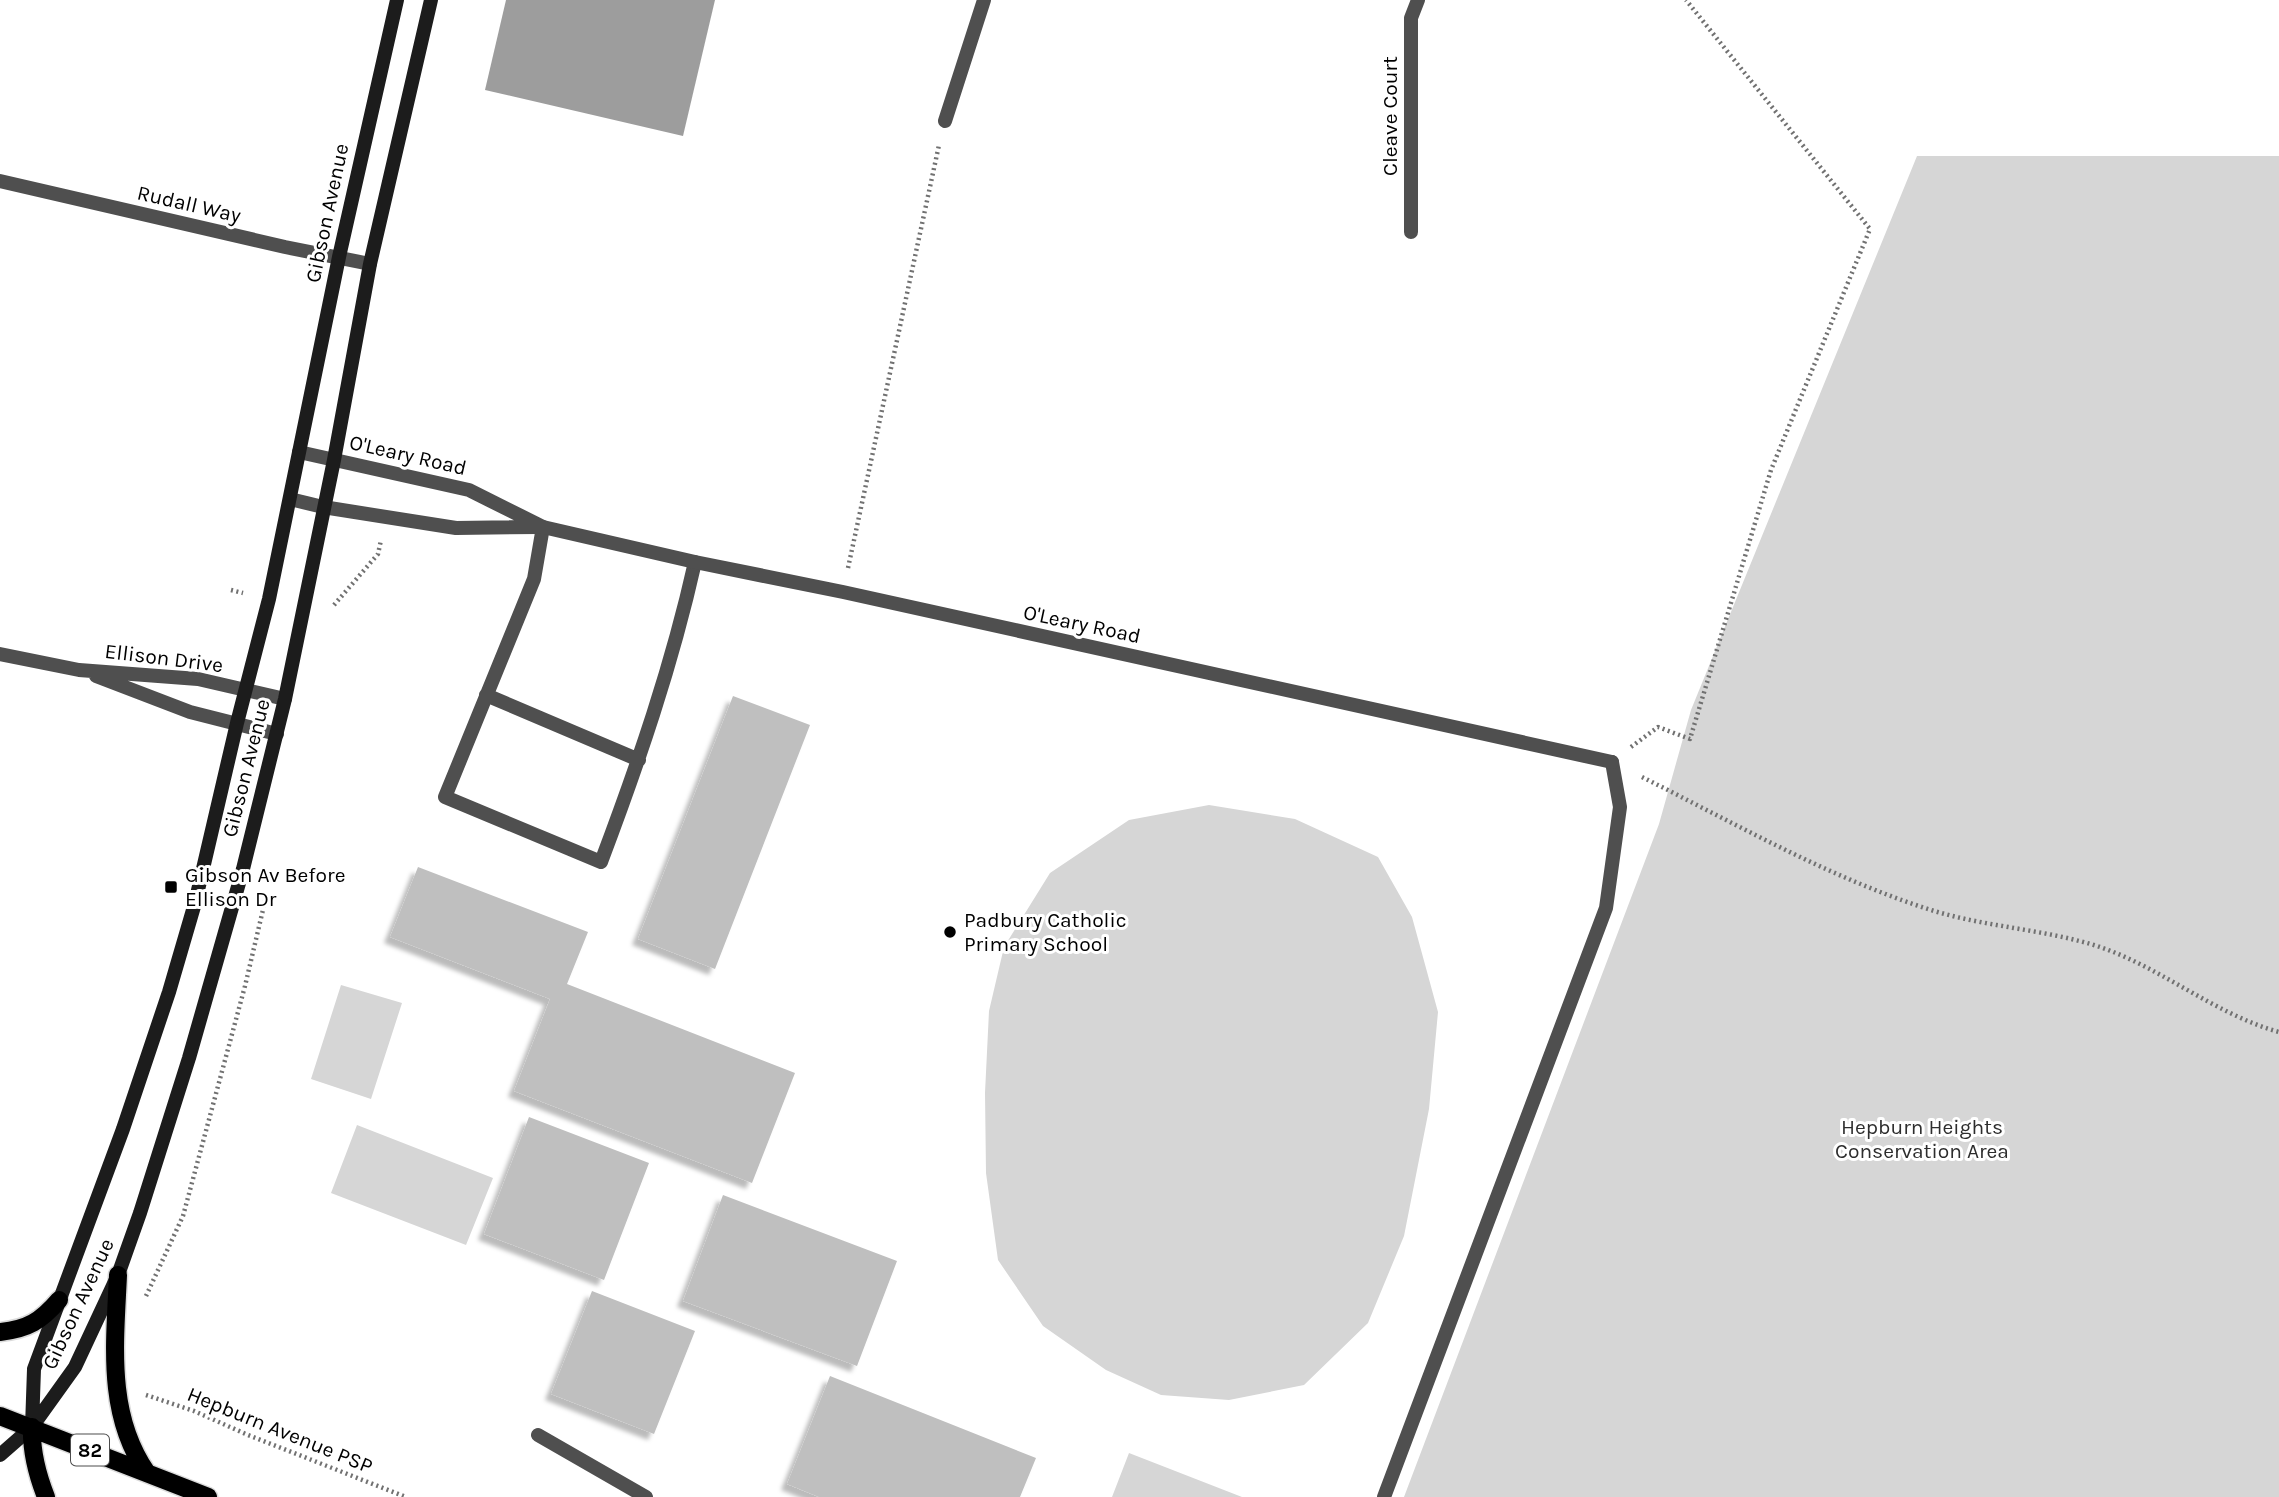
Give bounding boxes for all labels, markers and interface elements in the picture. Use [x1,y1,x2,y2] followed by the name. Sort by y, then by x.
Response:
[1378,56,1402,176] street label: Cleave Court
[301,141,353,285] street label: Gibson Avenue
[135,180,243,228] street label: Rudall Way
[347,430,469,480] street label: O'Leary Road
[1021,600,1143,648] street label: O'Leary Road
[103,639,225,677] street label: Ellison Drive
[217,696,275,840] street label: Gibson Avenue
[185,863,345,911] place label: Gibson Av Before Ellison Dr
[163,879,179,895] marker: Gibson Av Before Ellison Dr
[964,908,1127,956] place label: Padbury Catholic Primary School
[942,924,958,940] marker: Padbury Catholic Primary School
[1835,1115,2009,1163] park label: Hepburn Heights Conservation Area
[37,1235,119,1373] street label: Gibson Avenue
[184,1382,376,1478] street label: Hepburn Avenue PSP
[71,1434,109,1466] road number: 82

